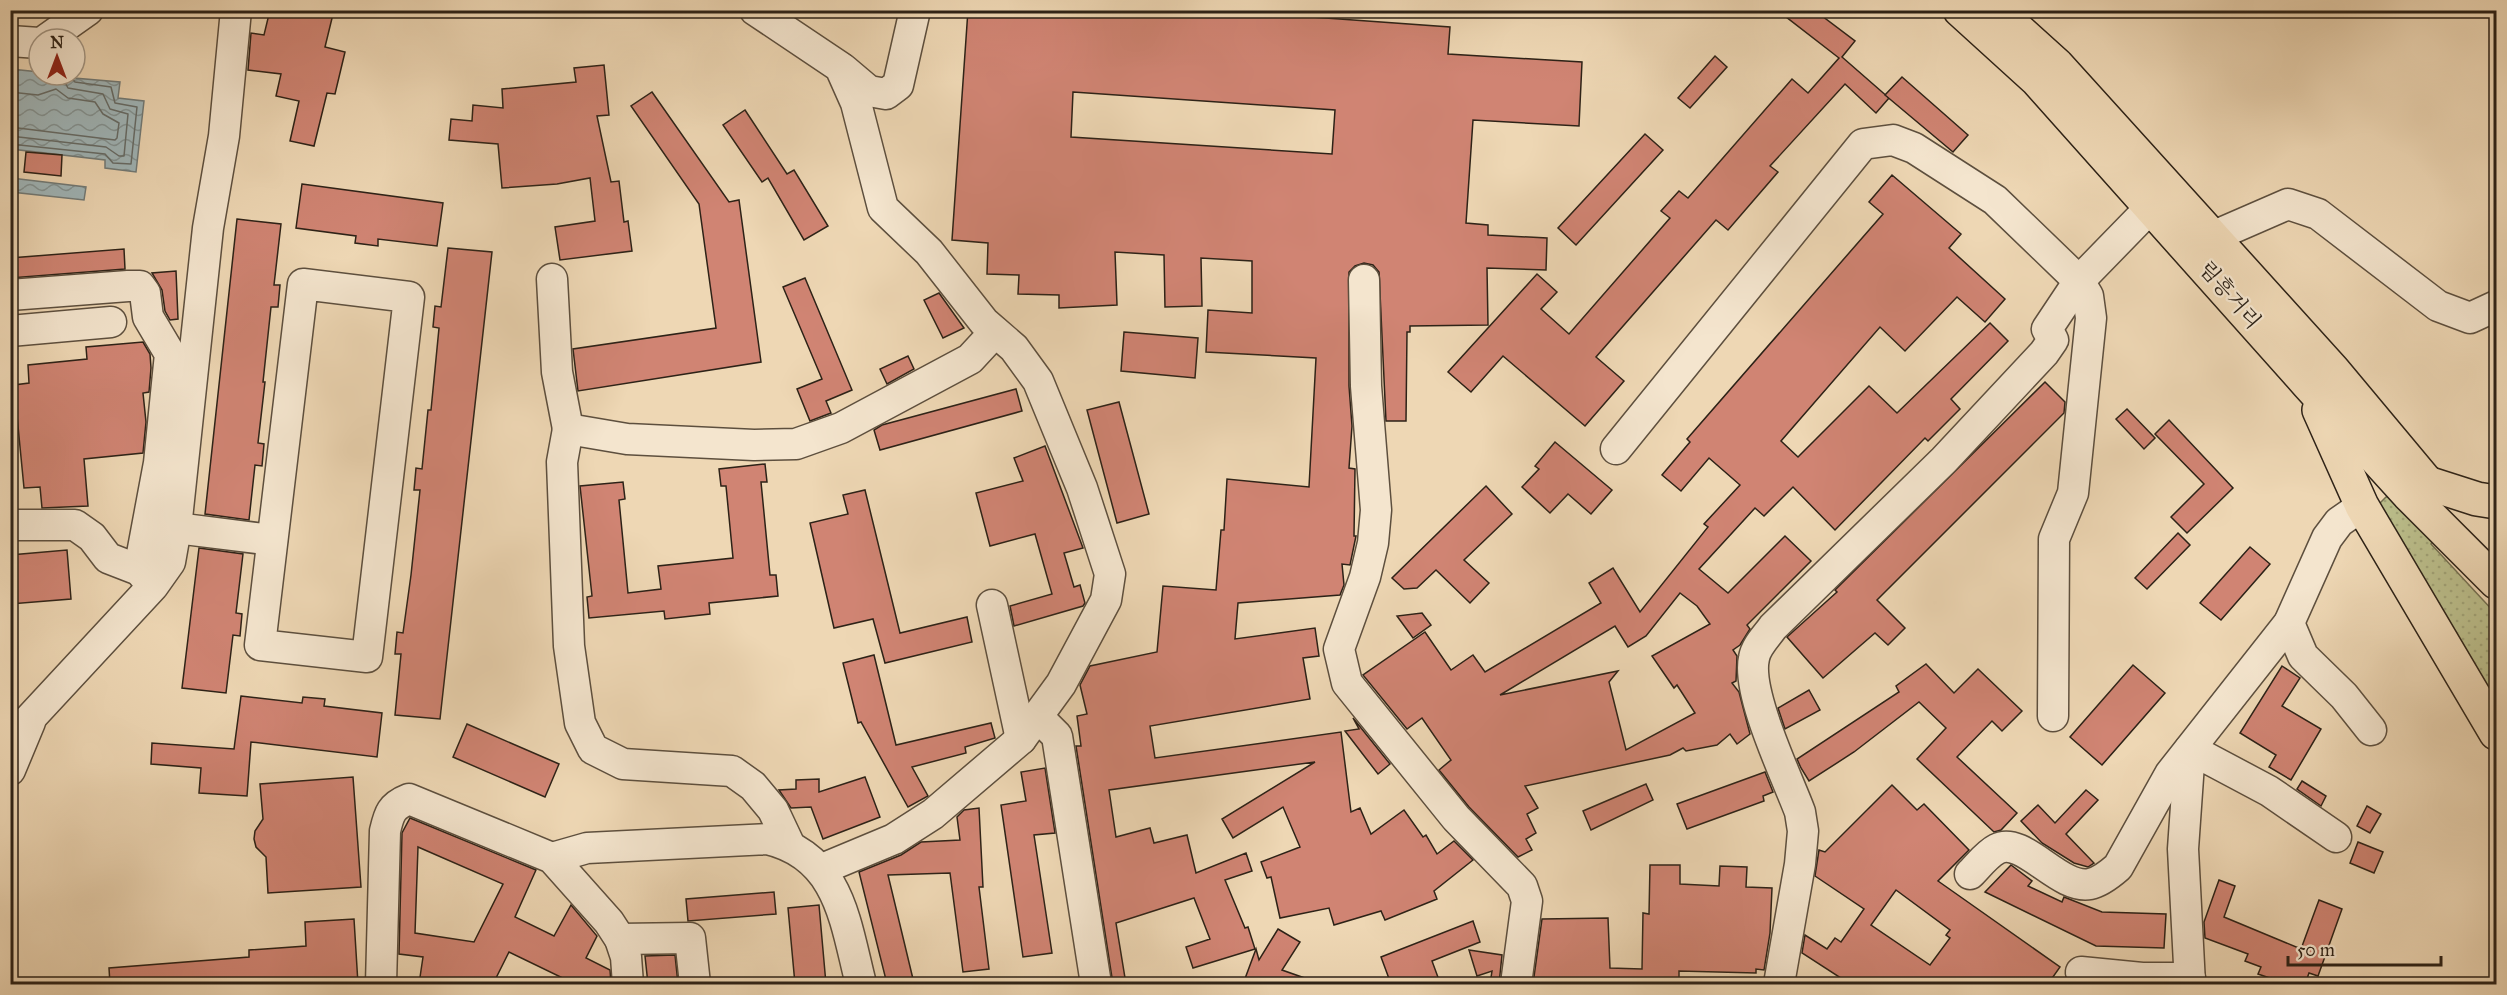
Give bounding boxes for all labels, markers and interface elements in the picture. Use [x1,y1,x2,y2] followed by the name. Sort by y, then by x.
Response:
[27,27,87,87] north arrow
[50,33,64,52] text: N
[2194,256,2266,334] street label: 림흥거리
[2288,929,2441,967] scale bar
[2297,939,2335,961] text: 50 m

